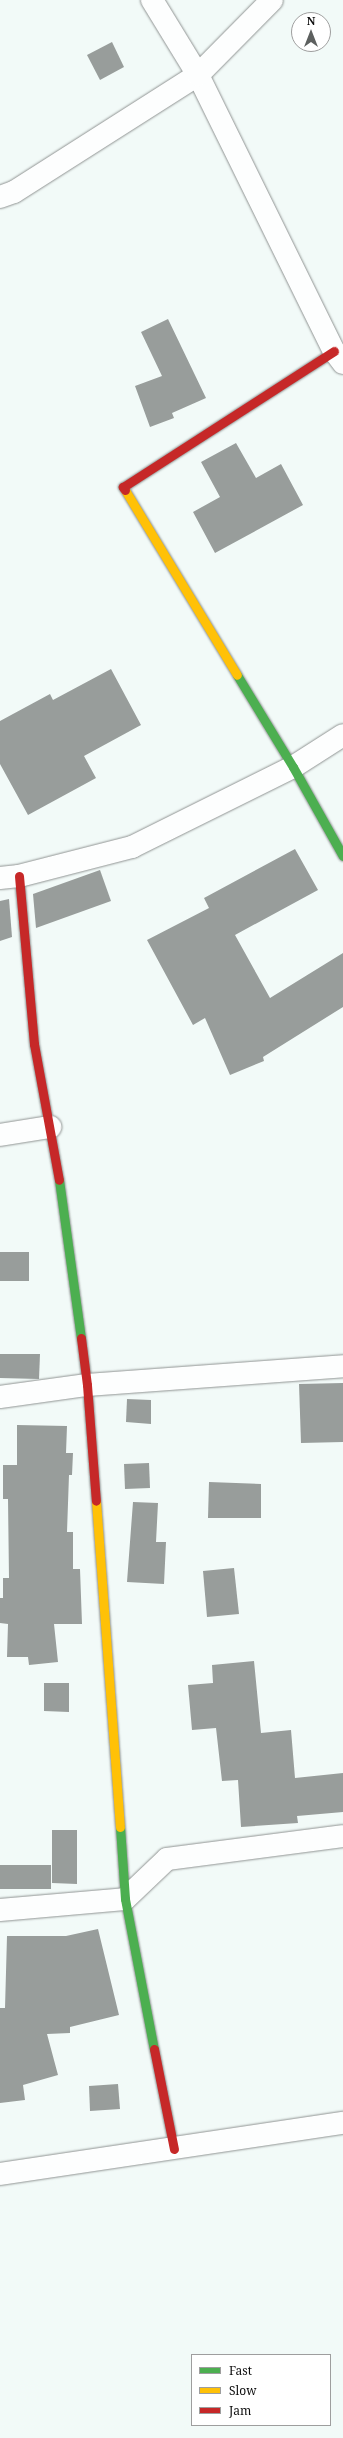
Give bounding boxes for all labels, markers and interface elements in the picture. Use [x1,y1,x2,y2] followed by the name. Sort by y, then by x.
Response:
[291,12,331,52] north arrow
[307,13,315,28] text: N
[191,2354,331,2426] legend
[229,2362,252,2379] text: Fast
[229,2382,257,2399] text: Slow
[229,2402,251,2419] text: Jam

